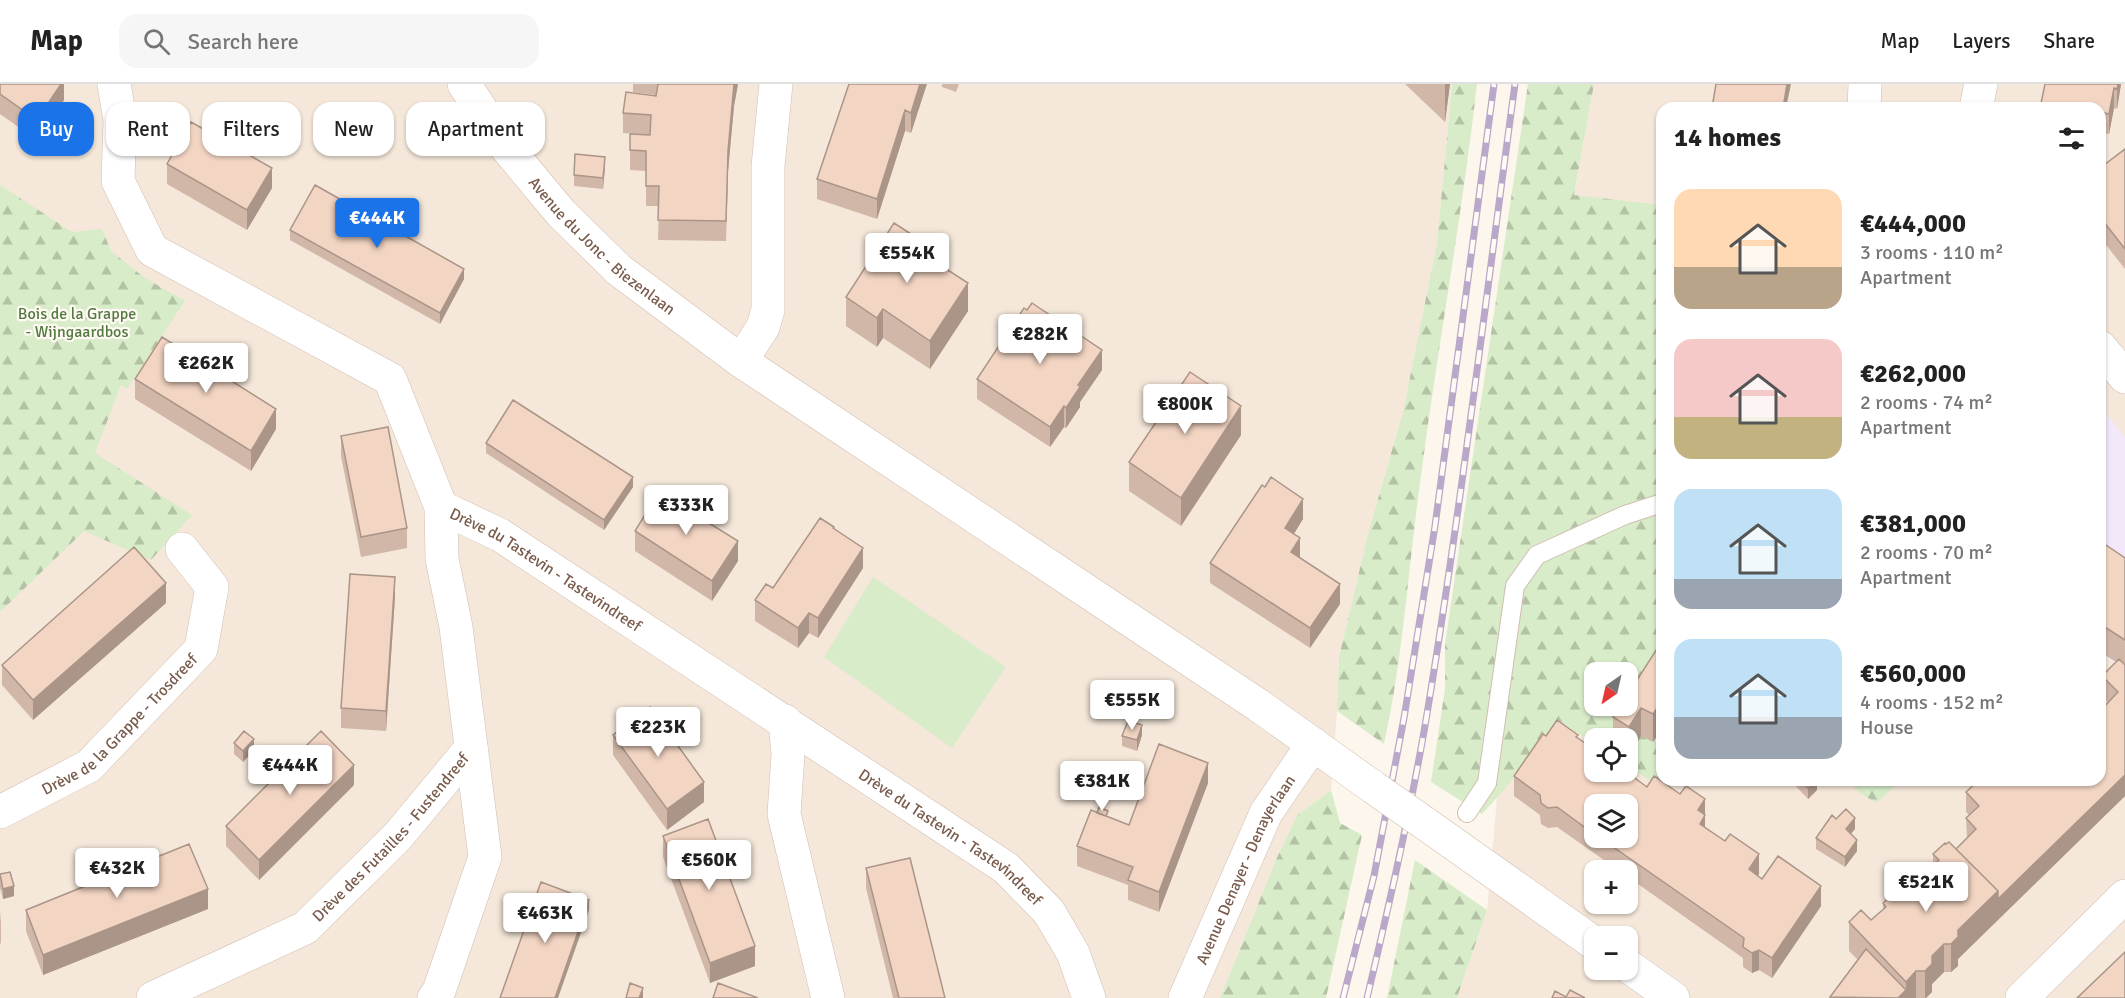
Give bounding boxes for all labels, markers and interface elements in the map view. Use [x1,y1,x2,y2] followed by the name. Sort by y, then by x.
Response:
[119,14,539,68] search box
[30,24,83,58] text: Map
[140,25,173,58] icon: search
[188,28,299,55] text: Search here
[1881,28,1919,54] text: Map
[1952,28,2010,54] text: Layers
[2043,28,2095,54] text: Share
[18,102,94,156] chip: Buy
[106,102,190,156] chip: Rent
[202,102,301,156] chip: Filters
[313,102,394,156] chip: New
[406,102,545,156] chip: Apartment
[1674,122,1781,154] text: 14 homes
[2055,122,2088,155] icon: filters
[524,173,679,320] street label: Avenue du Jonc - Biezenlaan
[335,198,419,249] pin: €444K
[349,205,405,230] text: €444K
[1860,208,1966,240] text: €444,000
[1722,213,1794,285] icon: home
[865,233,949,284] pin: €554K
[879,240,935,265] text: €554K
[1860,240,2004,265] text: 3 rooms · 110 m²
[1860,265,1952,290] text: Apartment
[18,304,136,342] park label: Bois de la Grappe - Wijngaardbos
[998,314,1082,365] pin: €282K
[1012,321,1068,346] text: €282K
[164,343,248,394] pin: €262K
[178,350,234,375] text: €262K
[1860,358,1966,390] text: €262,000
[1722,363,1794,435] icon: home
[1143,384,1227,435] pin: €800K
[1860,390,1993,415] text: 2 rooms · 74 m²
[1157,391,1213,416] text: €800K
[1860,415,1952,440] text: Apartment
[644,485,728,536] pin: €333K
[658,492,714,517] text: €333K
[446,504,646,637] street label: Drève du Tastevin - Tastevindreef
[1860,508,1966,540] text: €381,000
[1722,513,1794,585] icon: home
[1860,540,1993,565] text: 2 rooms · 70 m²
[1860,565,1952,590] text: Apartment
[38,650,202,800] street label: Drève de la Grappe - Trosdreef
[1860,658,1966,690] text: €560,000
[1584,662,1638,716] north arrow
[1584,662,1638,980] map controls
[1722,663,1794,735] icon: home
[1090,680,1174,731] pin: €555K
[1104,687,1160,712] text: €555K
[1860,690,2004,715] text: 4 rooms · 152 m²
[616,707,700,758] pin: €223K
[630,714,686,739] text: €223K
[1860,715,1914,740] text: House
[1584,728,1638,782] button: locate
[248,745,332,796] pin: €444K
[308,749,474,926] street label: Drève des Futailles - Fustendreef
[262,752,318,777] text: €444K
[1060,761,1144,812] pin: €381K
[855,765,1046,910] street label: Drève du Tastevin - Tastevindreef
[1074,768,1130,793] text: €381K
[1192,771,1300,968] street label: Avenue Denayer - Denayerlaan
[1584,794,1638,848] button: layers
[667,840,751,891] pin: €560K
[681,847,737,872] text: €560K
[75,848,159,899] pin: €432K
[89,855,145,880] text: €432K
[1584,860,1638,914] button: +
[1884,862,1968,913] pin: €521K
[1898,869,1954,894] text: €521K
[503,893,587,944] pin: €463K
[517,900,573,925] text: €463K
[1584,926,1638,980] button: −

